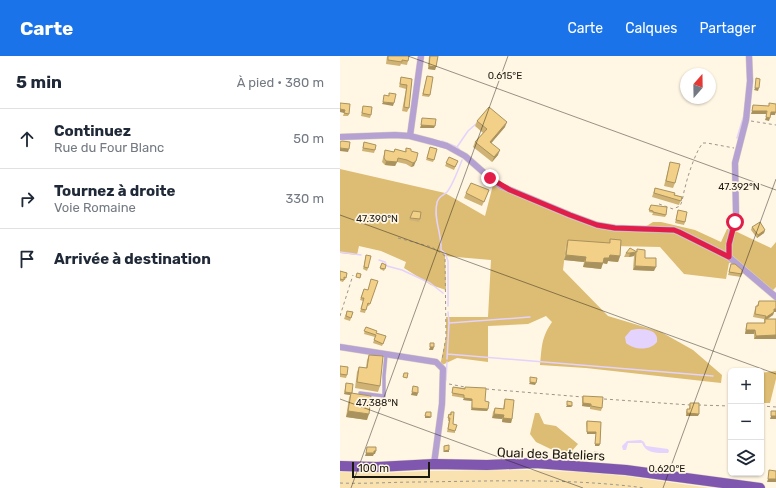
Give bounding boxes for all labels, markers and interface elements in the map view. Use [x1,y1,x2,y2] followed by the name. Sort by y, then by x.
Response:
[20,17,73,40] text: Carte
[567,20,603,37] text: Carte
[625,20,677,37] text: Calques
[699,20,756,37] text: Partager
[680,68,716,104] north arrow
[488,70,522,82] text: 0.615°E
[16,72,62,92] text: 5 min
[237,75,324,90] text: À pied · 380 m
[54,122,131,140] text: Continuez
[16,128,38,150] icon: ahead
[293,131,324,146] text: 50 m
[54,140,164,155] text: Rue du Four Blanc
[481,169,499,187] route end
[718,181,760,193] text: 47.392°N
[54,182,175,200] text: Tournez à droite
[16,188,38,210] icon: right
[285,191,324,206] text: 330 m
[54,200,136,215] text: Voie Romaine
[356,213,398,225] text: 47.390°N
[726,213,744,231] route start
[16,248,38,270] icon: arrive
[54,250,211,268] text: Arrivée à destination
[728,368,764,476] map controls
[728,368,764,404] button: +
[356,397,398,409] text: 47.388°N
[728,404,764,440] button: −
[728,440,764,476] button: layers
[497,445,606,463] street label: Quai des Bateliers
[352,460,430,479] scale bar
[358,462,389,475] text: 100 m
[649,463,685,475] text: 0.620°E

